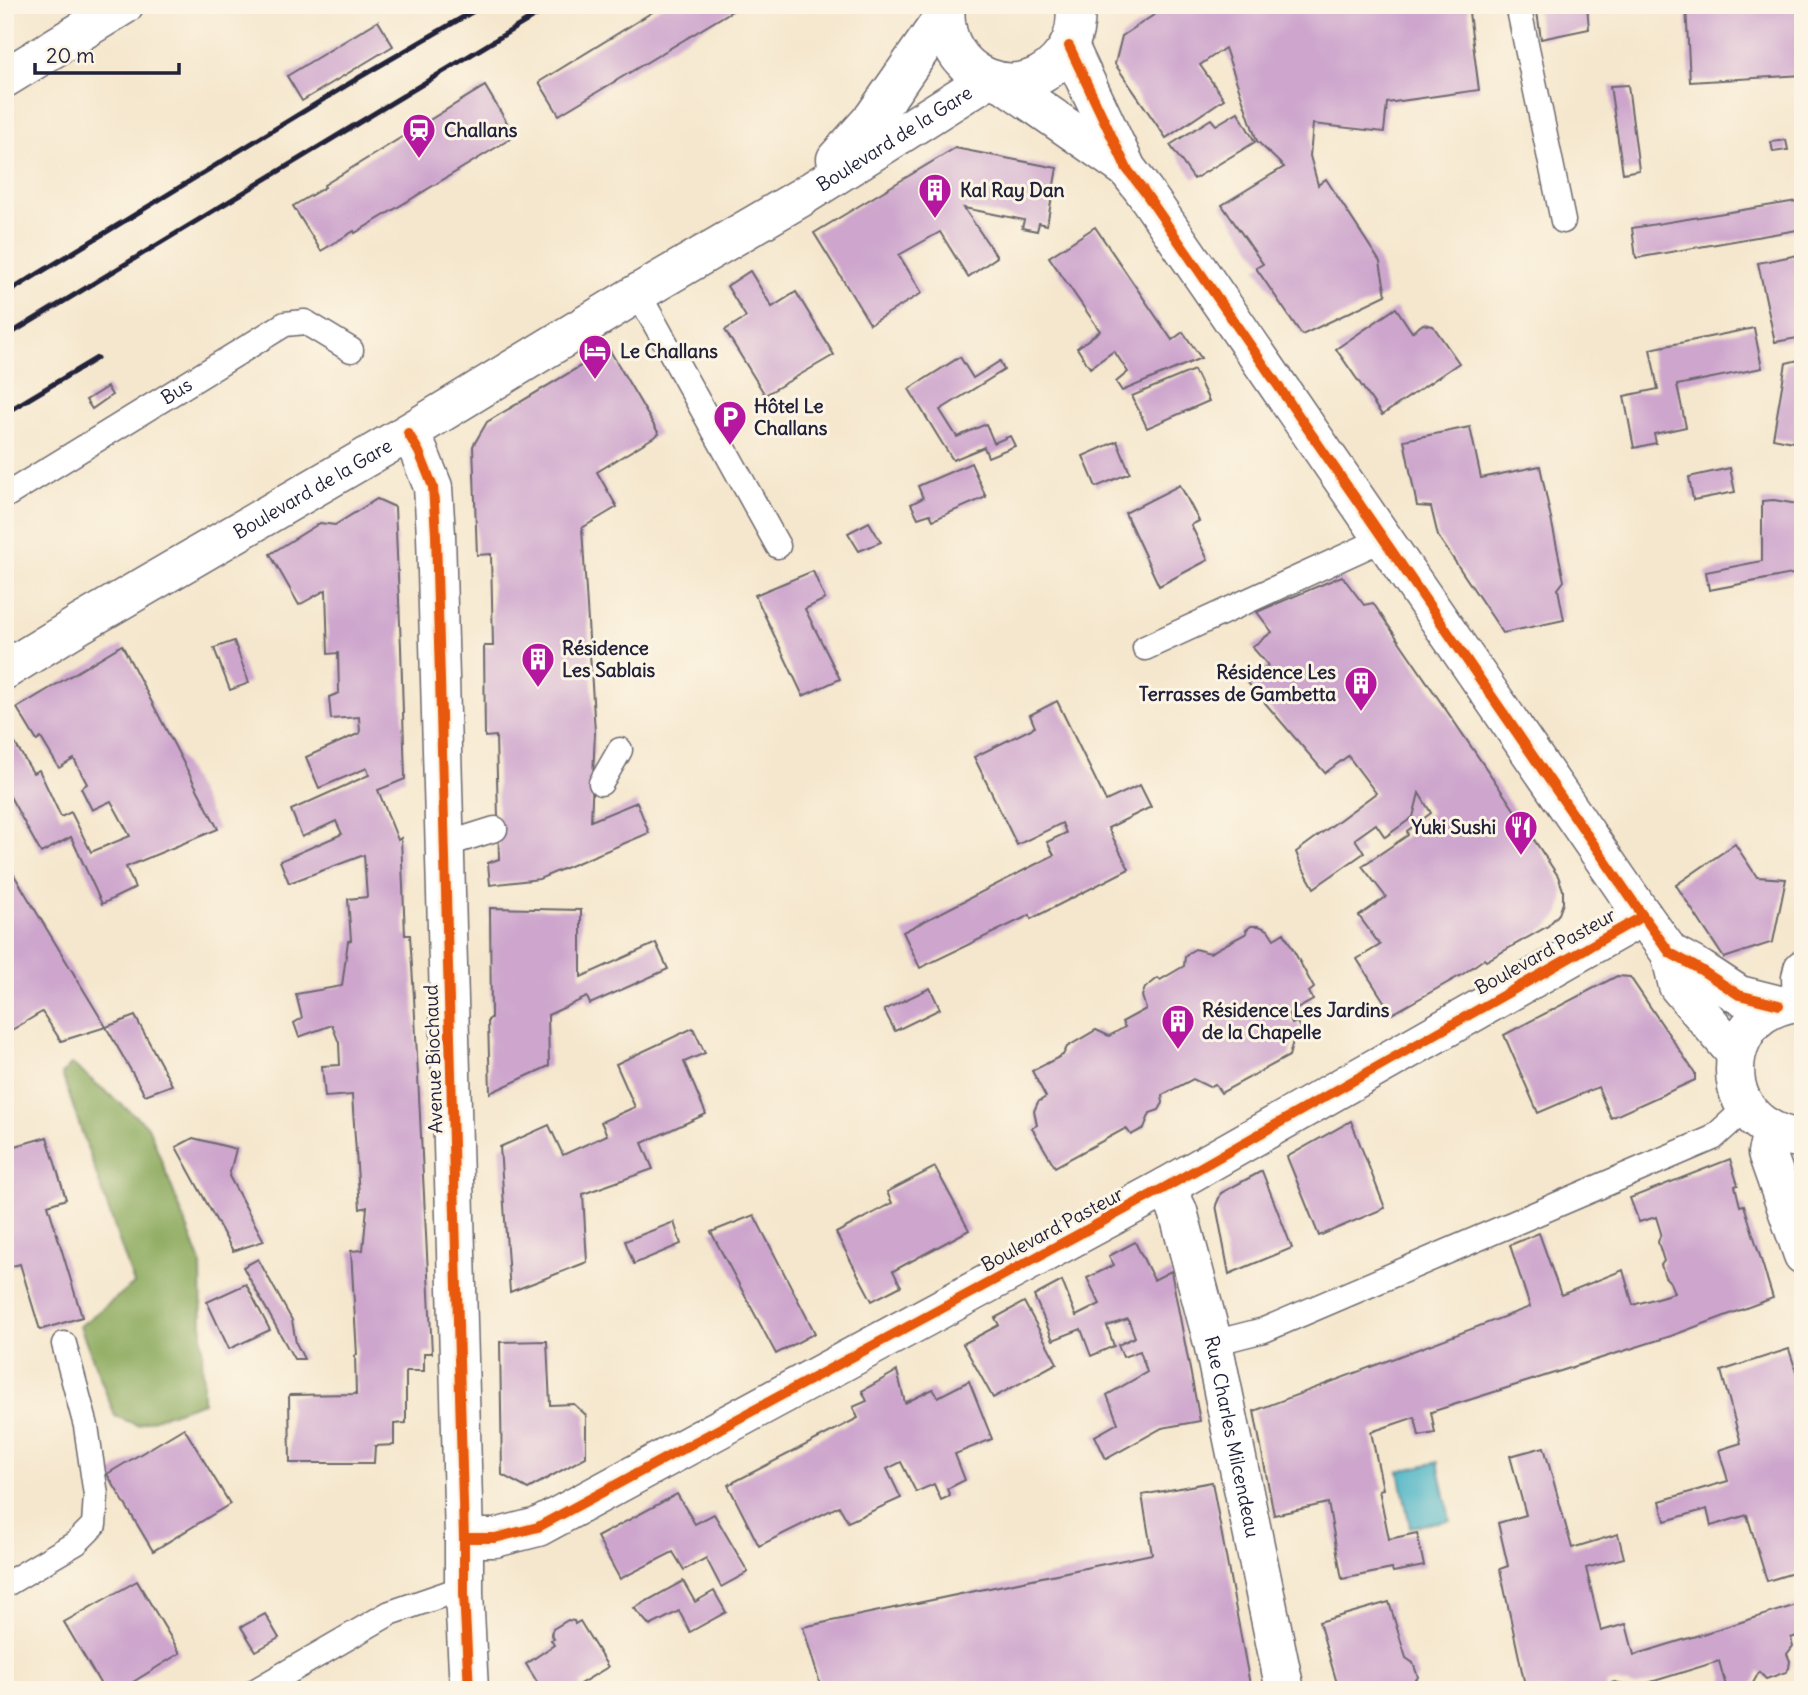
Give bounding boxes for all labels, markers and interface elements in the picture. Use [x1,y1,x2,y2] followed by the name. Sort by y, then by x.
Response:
[35,32,178,76] scale bar
[46,42,95,69] text: 20 m
[812,80,976,197] street label: Boulevard de la Gare
[400,111,438,160] station icon: Challans
[444,118,518,142] place label: Challans
[916,171,954,220] building icon: Kal Ray Dan
[960,178,1065,202] place label: Kal Ray Dan
[576,332,614,381] hotel icon: Le Challans
[620,339,718,363] place label: Le Challans
[156,372,196,409] street label: Bus
[754,394,828,440] place label: Hôtel Le Challans
[711,398,749,447] parking icon: Hôtel Le Challans
[229,433,396,544] street label: Boulevard de la Gare
[562,636,655,682] place label: Résidence Les Sablais
[519,640,557,689] building icon: Résidence Les Sablais
[1139,660,1336,706] place label: Résidence Les Terrasses de Gambetta
[1342,664,1380,713] building icon: Résidence Les Terrasses de Gambetta
[1502,808,1540,857] restaurant icon: Yuki Sushi
[1410,815,1496,839] place label: Yuki Sushi
[1470,902,1620,1000] street label: Boulevard Pasteur
[418,984,448,1134] street label: Avenue Biochaud
[1202,998,1390,1044] place label: Résidence Les Jardins de la Chapelle
[1159,1002,1197,1051] building icon: Résidence Les Jardins de la Chapelle
[977,1181,1127,1277] street label: Boulevard Pasteur
[1200,1333,1265,1540] street label: Rue Charles Milcendeau

